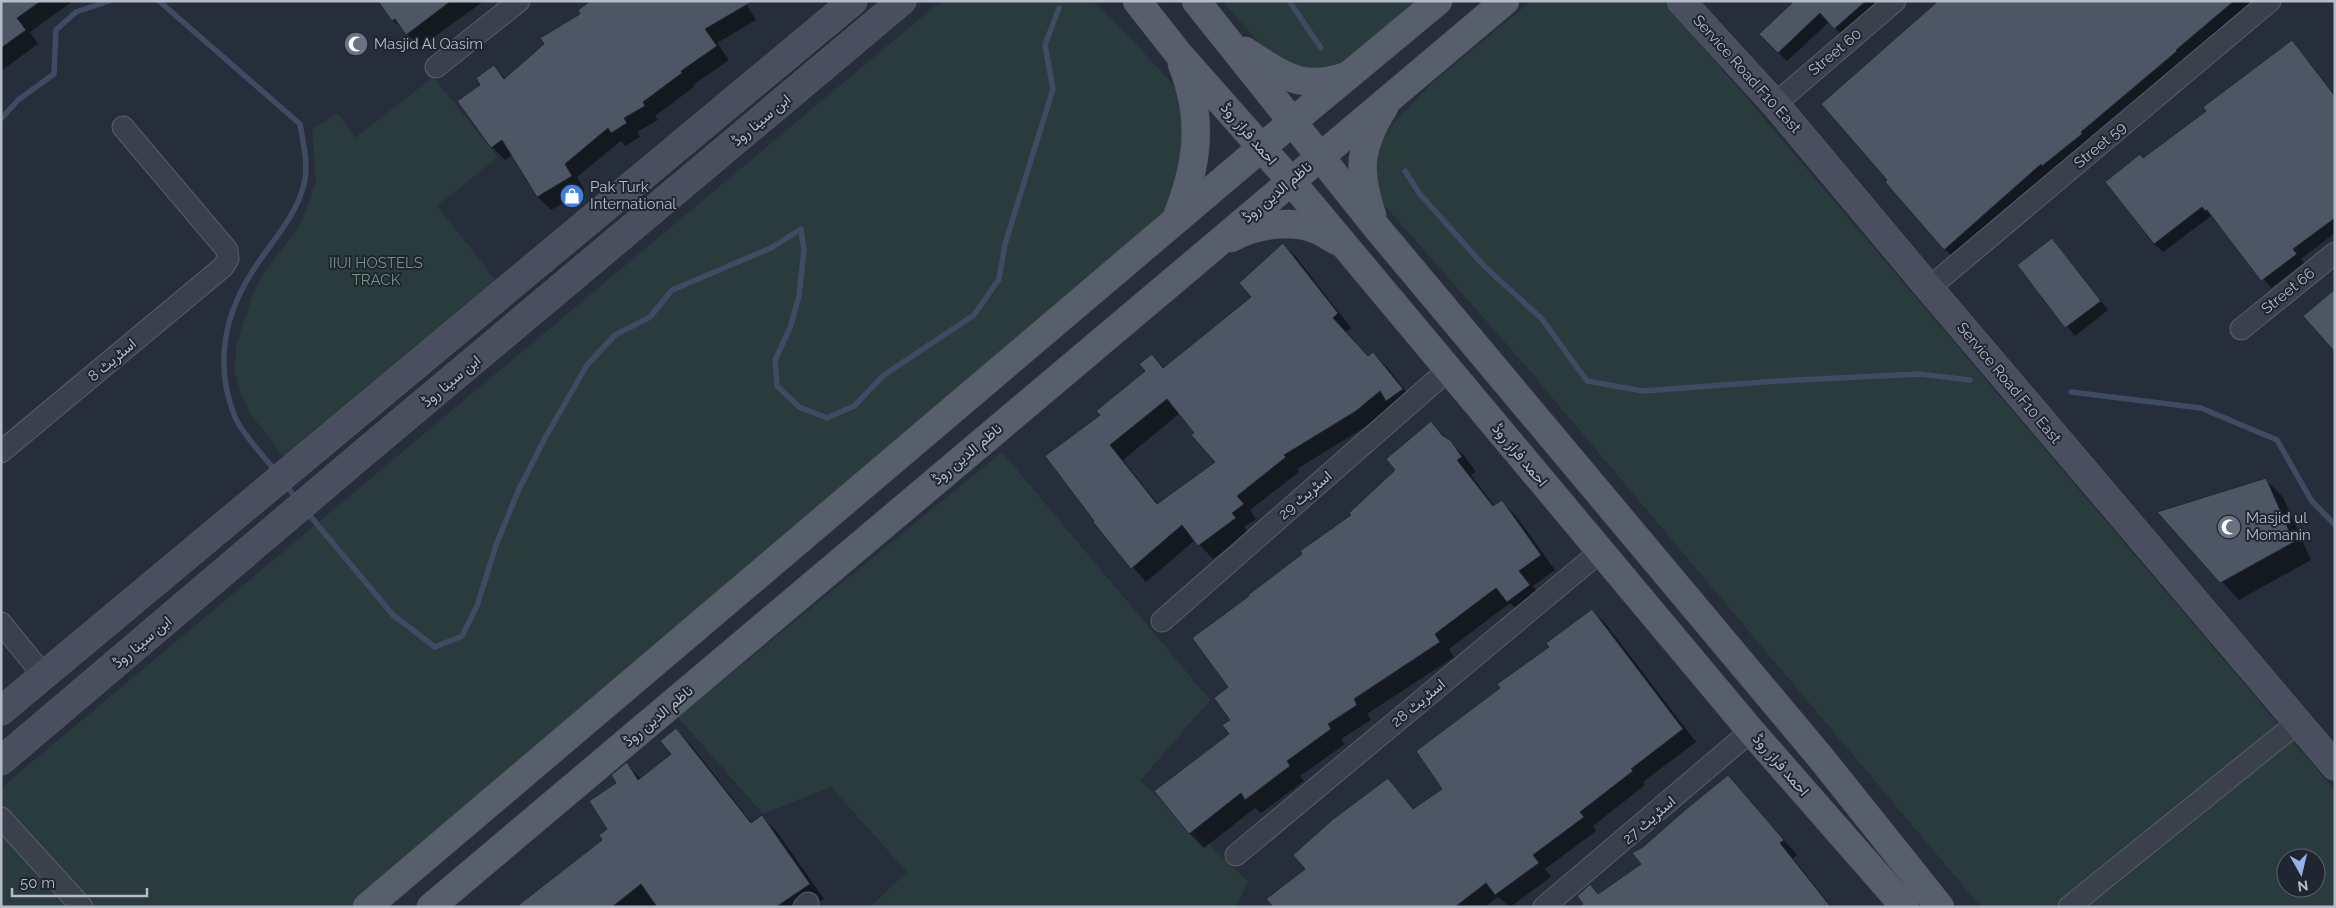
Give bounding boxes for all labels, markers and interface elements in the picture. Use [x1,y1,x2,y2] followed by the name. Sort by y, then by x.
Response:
[1689,11,1805,137] street label: Service Road F10 East
[1805,25,1865,79] street label: Street 60
[343,31,369,57] mosque icon: Masjid Al Qasim
[374,35,483,53] place label: Masjid Al Qasim
[728,90,795,151] street label: ابن سینا روڈ
[1217,99,1281,169] street label: احمد فراز روڈ
[2070,118,2130,172] street label: Street 59
[1238,158,1316,227] street label: ناظم الدین روڈ
[590,178,677,213] place label: Pak Turk International
[559,183,585,209] shop icon: Pak Turk International
[329,254,423,289] park label: IIUI HOSTELS TRACK
[2258,264,2318,318] street label: Street 66
[1953,319,2065,447] street label: Service Road F10 East
[84,335,140,385] street label: اسٹریٹ 8
[418,351,485,412] street label: ابن سینا روڈ
[928,420,1006,489] street label: ناظم الدین روڈ
[1488,420,1552,490] street label: احمد فراز روڈ
[1274,467,1336,523] street label: اسٹریٹ 29
[2246,509,2311,544] place label: Masjid ul Momanin
[2216,514,2242,540] mosque icon: Masjid ul Momanin
[109,612,176,673] street label: ابن سینا روڈ
[1387,675,1449,731] street label: اسٹریٹ 28
[619,682,697,751] street label: ناظم الدین روڈ
[1749,730,1813,800] street label: احمد فراز روڈ
[1619,792,1679,848] street label: اسٹریٹ 27
[2276,848,2326,898] north arrow
[12,866,148,898] scale bar
[20,874,55,892] text: 50 m
[2296,877,2309,895] text: N

